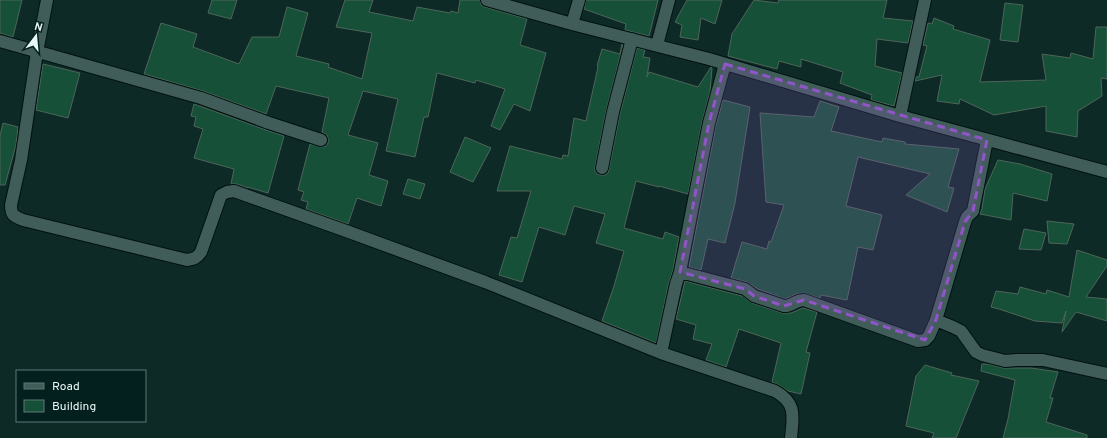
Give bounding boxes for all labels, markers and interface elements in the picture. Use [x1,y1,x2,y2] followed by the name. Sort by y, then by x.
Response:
[16,16,56,56] north arrow
[33,20,44,35] text: N
[16,370,146,422] legend
[52,379,80,395] text: Road
[52,399,96,415] text: Building

